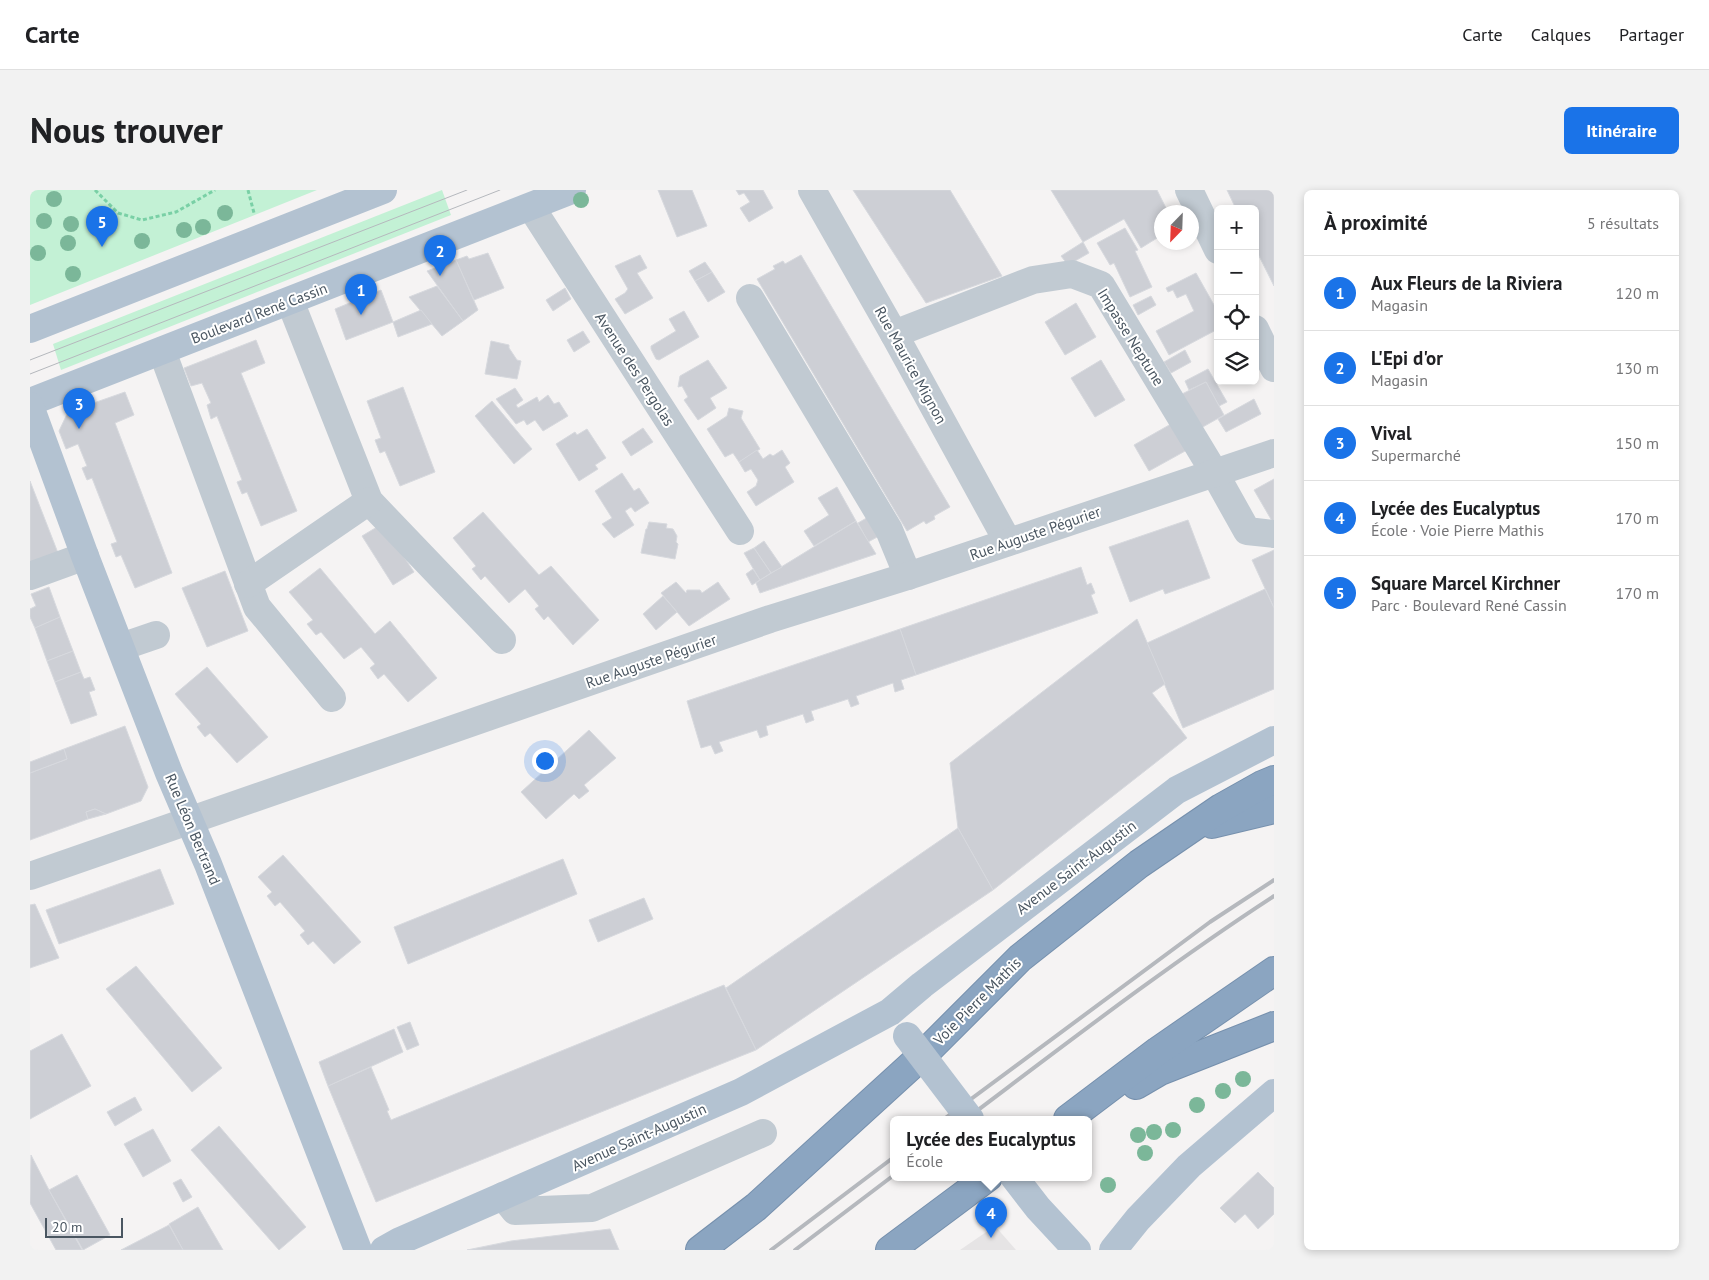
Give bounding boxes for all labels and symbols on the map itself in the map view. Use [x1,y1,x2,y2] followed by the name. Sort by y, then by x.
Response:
[1154,205,1199,250] north arrow
[86,206,118,247] pin: 5
[424,235,456,276] pin: 2
[345,274,377,315] pin: 1
[188,278,330,348] street label: Boulevard René Cassin
[1093,285,1169,389] street label: Impasse Neptune
[871,303,951,427] street label: Rue Maurice Mignon
[591,309,679,429] street label: Avenue des Pergolas
[63,388,95,429] pin: 3
[967,502,1103,564] street label: Rue Auguste Pégurier
[583,630,719,692] street label: Rue Auguste Pégurier
[532,748,558,774] your location
[161,771,225,887] street label: Rue Léon Bertrand
[1012,816,1140,918] street label: Avenue Saint-Augustin
[929,953,1025,1049] street label: Voie Pierre Mathis
[569,1099,709,1175] street label: Avenue Saint-Augustin
[975,1197,1007,1238] pin: 4
[45,1215,122,1238] scale bar

